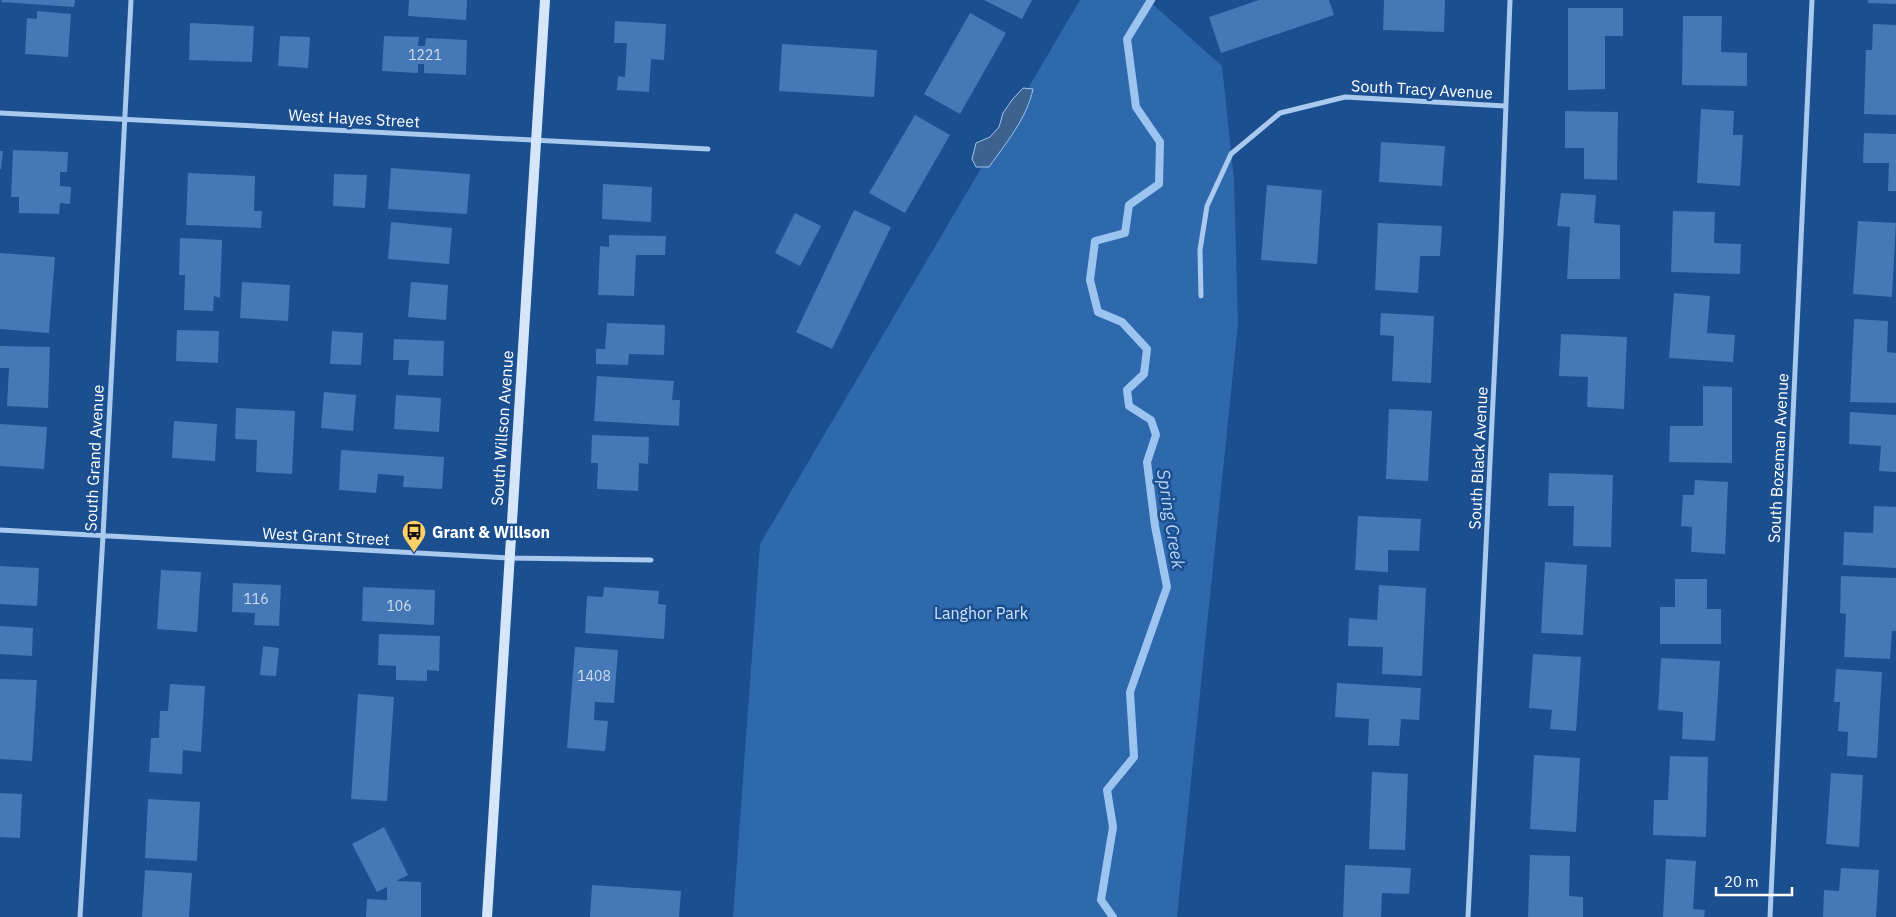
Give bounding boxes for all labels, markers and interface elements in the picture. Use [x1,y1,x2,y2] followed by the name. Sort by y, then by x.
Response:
[408,46,442,64] house number: 1221
[1351,75,1494,103] street label: South Tracy Avenue
[288,105,420,131] street label: West Hayes Street
[487,349,517,506] street label: South Willson Avenue
[1764,372,1792,543] street label: South Bozeman Avenue
[80,384,108,532] street label: South Grand Avenue
[1464,386,1492,530] street label: South Black Avenue
[1152,468,1190,571] water label: Spring Creek
[401,519,427,553] bus stop icon: Grant & Willson
[432,522,550,542] place label: Grant & Willson
[262,523,390,549] street label: West Grant Street
[243,590,269,608] house number: 116
[386,597,412,615] house number: 106
[934,603,1029,623] park label: Langhor Park
[577,667,611,685] house number: 1408
[1716,864,1792,896] scale bar
[1724,872,1759,891] text: 20 m

